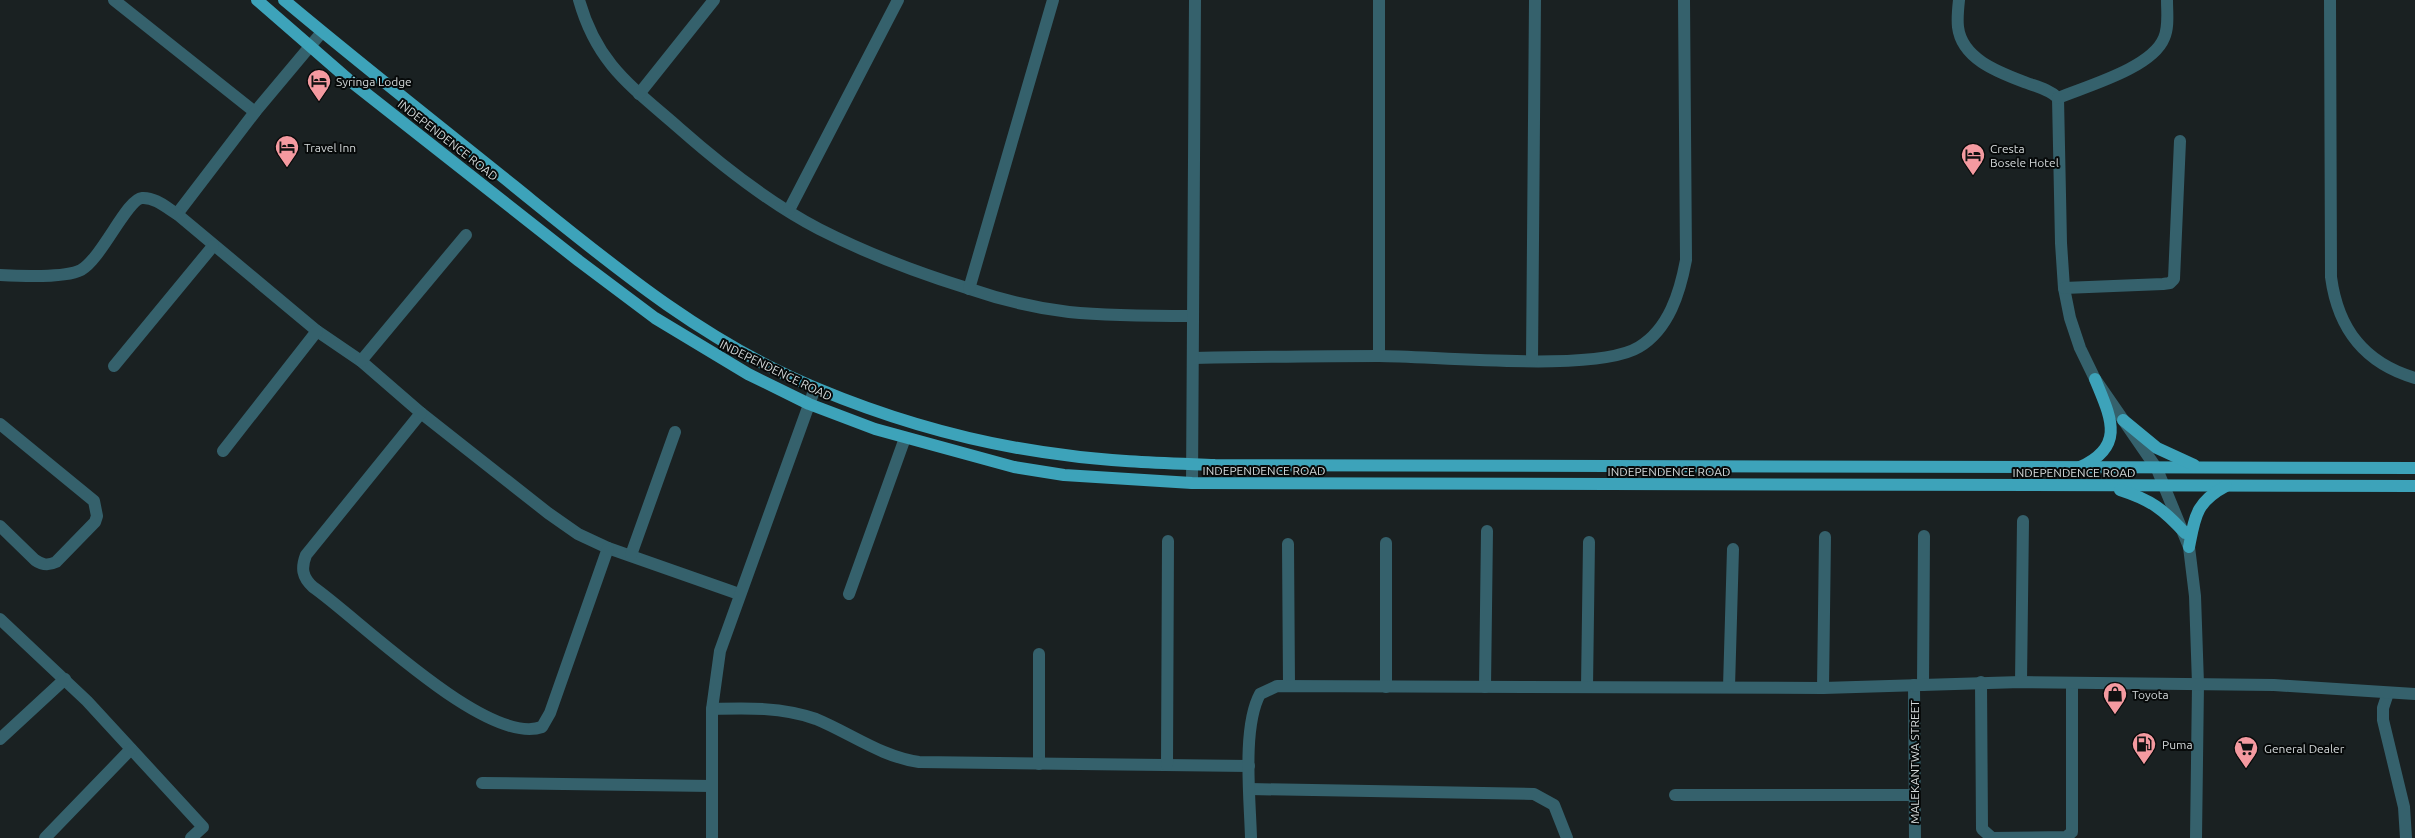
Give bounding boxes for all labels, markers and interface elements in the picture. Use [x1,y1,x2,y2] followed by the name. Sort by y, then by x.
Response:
[306,68,332,102] hotel icon: Syringa Lodge
[336,75,412,88] place label: Syringa Lodge
[396,97,500,183] street label: INDEPENDENCE ROAD
[274,134,300,168] hotel icon: Travel Inn
[304,141,356,154] place label: Travel Inn
[1960,142,1986,176] hotel icon: Cresta Bosele Hotel
[1990,142,2059,169] place label: Cresta Bosele Hotel
[718,337,834,403] street label: INDEPENDENCE ROAD
[1203,464,1325,477] street label: INDEPENDENCE ROAD
[1608,465,1730,478] street label: INDEPENDENCE ROAD
[2013,466,2135,479] street label: INDEPENDENCE ROAD
[2102,681,2128,715] shop icon: Toyota
[2132,688,2169,701] place label: Toyota
[1908,700,1921,824] street label: MALEKANTWA STREET
[2131,731,2157,765] fuel station icon: Puma
[2233,735,2259,769] supermarket icon: General Dealer
[2162,738,2193,751] place label: Puma
[2264,742,2345,755] place label: General Dealer

